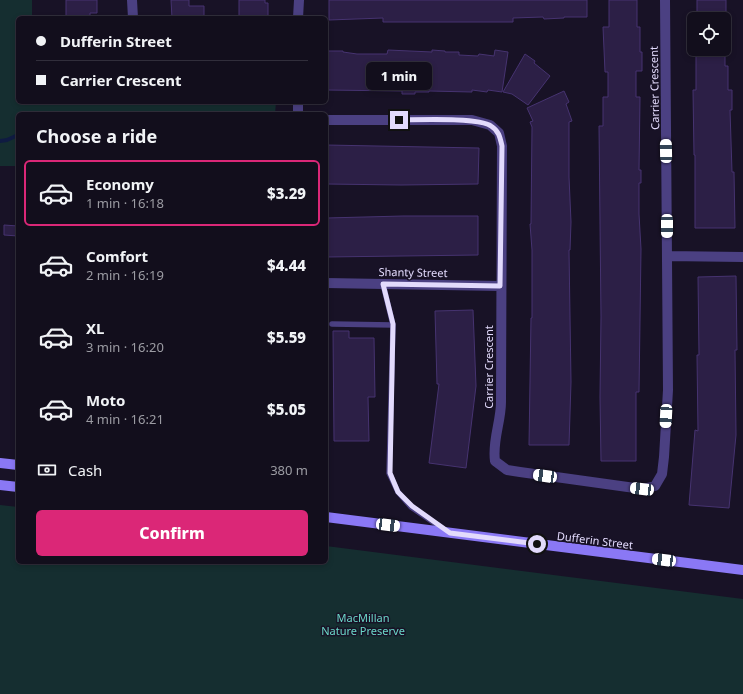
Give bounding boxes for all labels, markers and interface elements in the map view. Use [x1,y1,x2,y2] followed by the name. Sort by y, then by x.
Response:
[687,12,731,56] map controls
[687,12,731,56] button: locate
[60,31,172,51] text: Dufferin Street
[646,46,662,130] street label: Carrier Crescent
[366,62,432,90] callout: 1 min
[381,67,417,85] text: 1 min
[60,70,182,90] text: Carrier Crescent
[390,111,408,129] route end
[36,124,157,148] text: Choose a ride
[660,139,672,163] car
[86,174,154,194] text: Economy
[38,175,74,211] icon: car
[267,183,306,203] text: $3.29
[86,194,164,212] text: 1 min · 16:18
[661,214,673,238] car
[86,246,148,266] text: Comfort
[38,247,74,283] icon: car
[267,255,306,275] text: $4.44
[378,264,448,280] street label: Shanty Street
[86,266,164,284] text: 2 min · 16:19
[86,318,104,338] text: XL
[38,319,74,355] icon: car
[481,325,496,409] street label: Carrier Crescent
[267,327,306,347] text: $5.59
[86,338,164,356] text: 3 min · 16:20
[86,390,125,410] text: Moto
[38,391,74,427] icon: car
[267,399,306,419] text: $5.05
[659,404,673,428] car
[86,410,164,428] text: 4 min · 16:21
[36,459,58,481] icon: cash
[68,460,102,480] text: Cash
[270,461,308,479] text: 380 m
[532,468,558,484] car
[629,482,655,496] car
[36,510,308,556] button: Confirm
[375,518,401,532] car
[556,528,634,552] street label: Dufferin Street
[528,535,546,553] route start
[651,553,677,567] car
[321,610,405,638] park label: MacMillan Nature Preserve

